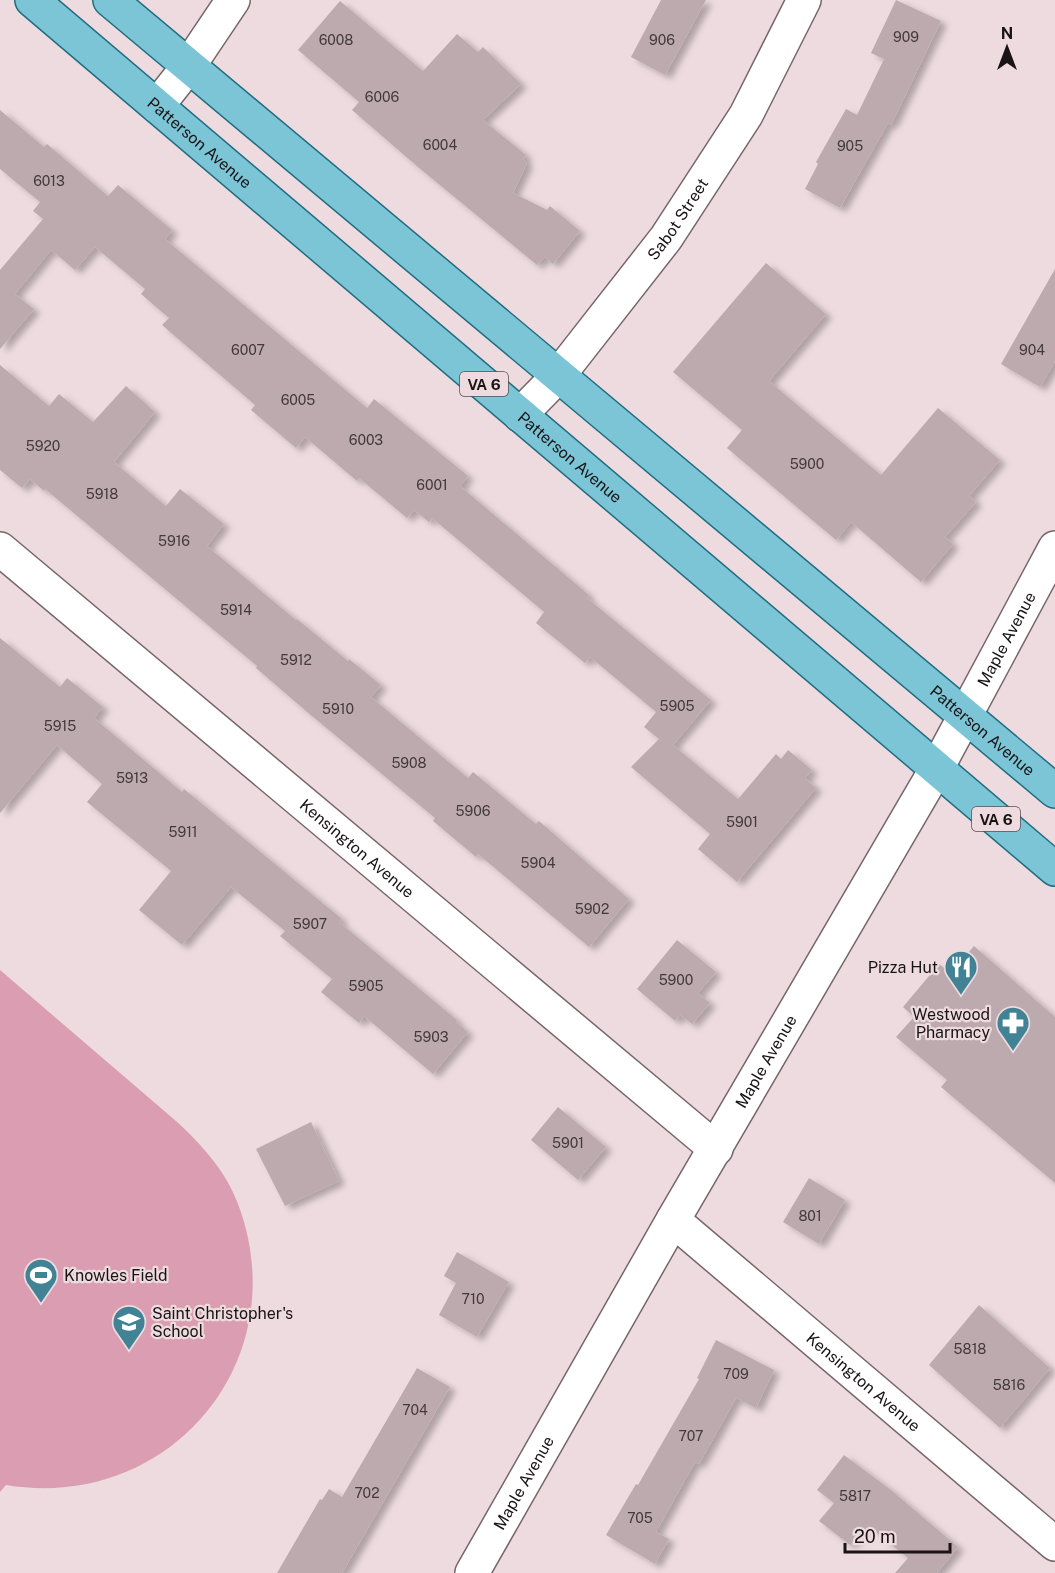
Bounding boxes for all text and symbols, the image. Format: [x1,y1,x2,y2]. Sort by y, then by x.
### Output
north arrow [977,18,1037,78]
text: N [1001,24,1013,43]
house number: 909 [893,29,919,45]
house number: 6008 [319,32,353,48]
house number: 906 [649,32,675,48]
house number: 6006 [365,89,399,105]
street label: Patterson Avenue [144,93,256,192]
house number: 6004 [423,137,457,153]
house number: 905 [837,138,863,154]
house number: 6013 [33,173,65,189]
street label: Sabot Street [643,174,712,264]
house number: 6007 [231,342,265,358]
house number: 904 [1019,342,1045,358]
road number: VA 6 [460,372,508,396]
house number: 6005 [281,392,315,408]
street label: Patterson Avenue [514,408,626,507]
house number: 6003 [349,432,383,448]
house number: 5920 [26,438,60,454]
house number: 5900 [790,456,824,472]
house number: 6001 [416,477,448,493]
house number: 5918 [86,486,118,502]
house number: 5916 [158,533,190,549]
street label: Maple Avenue [973,588,1039,690]
house number: 5914 [220,602,252,618]
house number: 5912 [280,652,312,668]
street label: Patterson Avenue [926,681,1039,780]
house number: 5905 [659,698,695,714]
house number: 5910 [322,701,354,717]
house number: 5915 [44,718,76,734]
house number: 5908 [391,755,427,771]
house number: 5913 [116,770,148,786]
street label: Kensington Avenue [296,795,418,902]
house number: 5906 [456,803,491,819]
road number: VA 6 [972,807,1020,831]
house number: 5901 [726,814,758,830]
house number: 5911 [168,824,198,840]
house number: 5904 [521,855,556,871]
house number: 5902 [575,901,609,917]
house number: 5907 [293,916,327,932]
restaurant icon: Pizza Hut [943,949,979,996]
place label: Pizza Hut [868,958,938,977]
house number: 5900 [659,972,693,988]
house number: 5905 [348,978,384,994]
place label: Westwood Pharmacy [912,1005,990,1042]
pharmacy icon: Westwood Pharmacy [995,1005,1031,1052]
street label: Maple Avenue [731,1011,800,1111]
house number: 5903 [414,1029,449,1045]
house number: 5901 [552,1135,584,1151]
house number: 801 [798,1208,822,1224]
sports icon: Knowles Field [23,1257,59,1304]
place label: Knowles Field [64,1266,167,1285]
house number: 710 [462,1291,484,1307]
school or university icon: Saint Christopher's School [111,1304,147,1351]
place label: Saint Christopher's School [152,1304,293,1341]
street label: Kensington Avenue [803,1328,924,1435]
house number: 5818 [954,1341,986,1357]
house number: 709 [723,1366,749,1382]
house number: 5816 [993,1377,1026,1393]
house number: 704 [402,1402,428,1418]
house number: 707 [679,1428,703,1444]
street label: Maple Avenue [489,1432,558,1533]
house number: 702 [354,1485,380,1501]
house number: 5817 [839,1488,871,1504]
house number: 705 [627,1510,653,1526]
scale bar [845,1516,950,1554]
text: 20 m [854,1526,896,1547]

